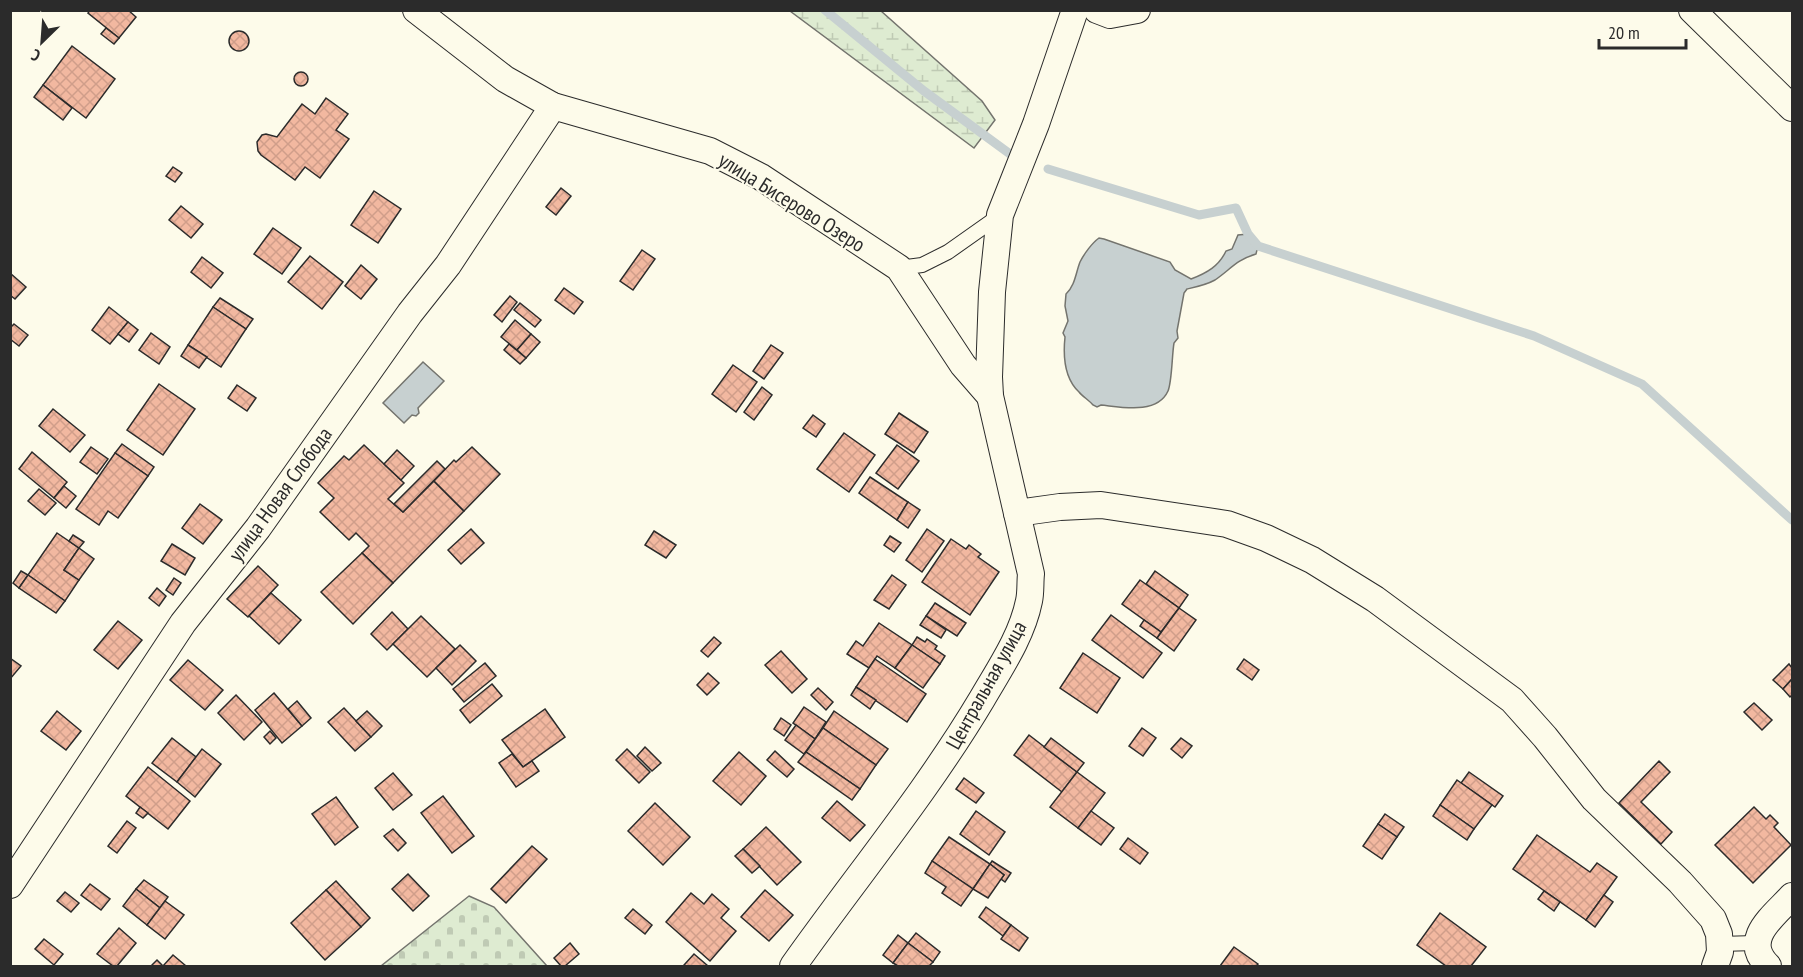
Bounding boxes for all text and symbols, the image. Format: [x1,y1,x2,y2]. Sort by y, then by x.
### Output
north arrow [12,12,72,72]
scale bar [1599,12,1686,50]
text: 20 m [1608,21,1640,44]
text: С [27,45,43,66]
street label: улица Бисерово Озеро [714,146,870,258]
street label: улица Новая Слобода [222,422,338,566]
street label: Центральная улица [940,616,1032,754]

